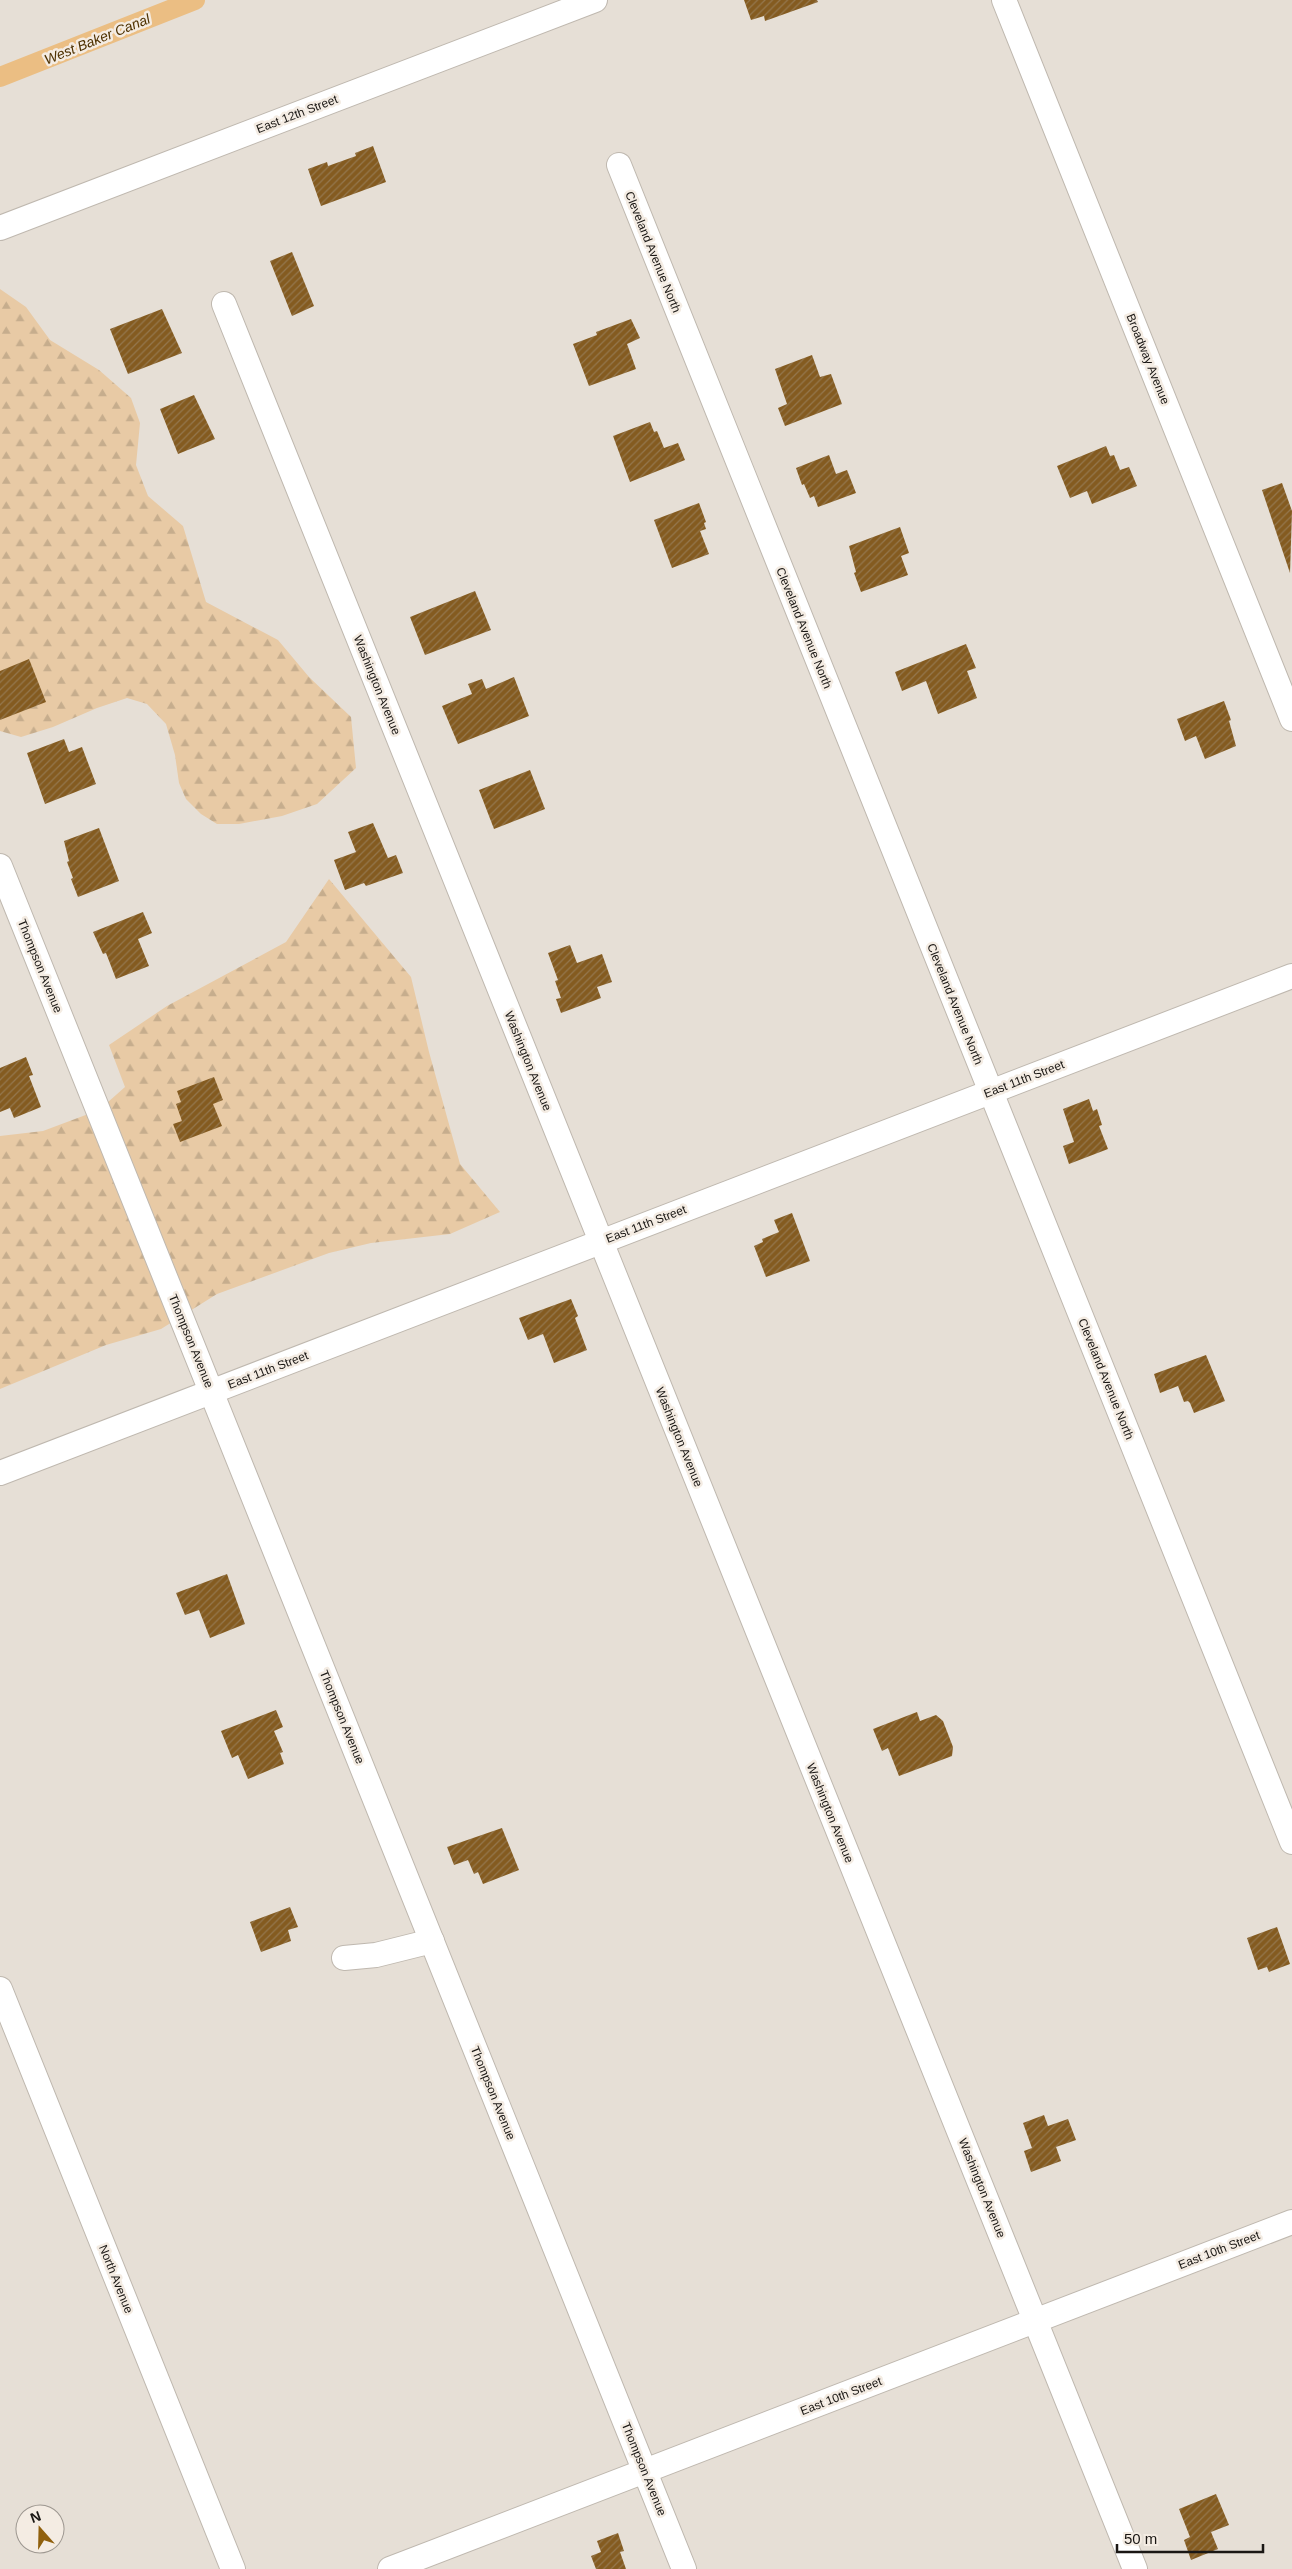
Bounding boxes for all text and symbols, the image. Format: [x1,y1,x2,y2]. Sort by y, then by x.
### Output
water label: West Baker Canal [42,10,153,68]
street label: East 12th Street [254,92,340,136]
street label: Cleveland Avenue North [622,189,684,315]
street label: Broadway Avenue [1123,312,1173,407]
street label: Cleveland Avenue North [773,565,835,691]
street label: Washington Avenue [351,633,403,737]
street label: Thompson Avenue [15,917,65,1015]
street label: Cleveland Avenue North [924,941,986,1067]
street label: Washington Avenue [502,1009,554,1113]
street label: East 11th Street [982,1057,1067,1101]
street label: East 11th Street [604,1202,689,1246]
street label: Thompson Avenue [166,1292,216,1390]
street label: Cleveland Avenue North [1075,1316,1137,1442]
street label: East 11th Street [226,1348,311,1392]
street label: Washington Avenue [653,1385,705,1489]
street label: Thompson Avenue [317,1668,367,1766]
street label: Washington Avenue [804,1761,856,1865]
street label: Thompson Avenue [468,2044,518,2142]
street label: Washington Avenue [956,2136,1008,2240]
street label: East 10th Street [1176,2228,1262,2272]
street label: North Avenue [96,2243,136,2316]
street label: East 10th Street [798,2374,884,2418]
street label: Thompson Avenue [619,2420,669,2518]
north arrow [15,2504,65,2554]
text: N [28,2508,43,2526]
scale bar [1117,2522,1263,2554]
text: 50 m [1124,2530,1157,2547]

